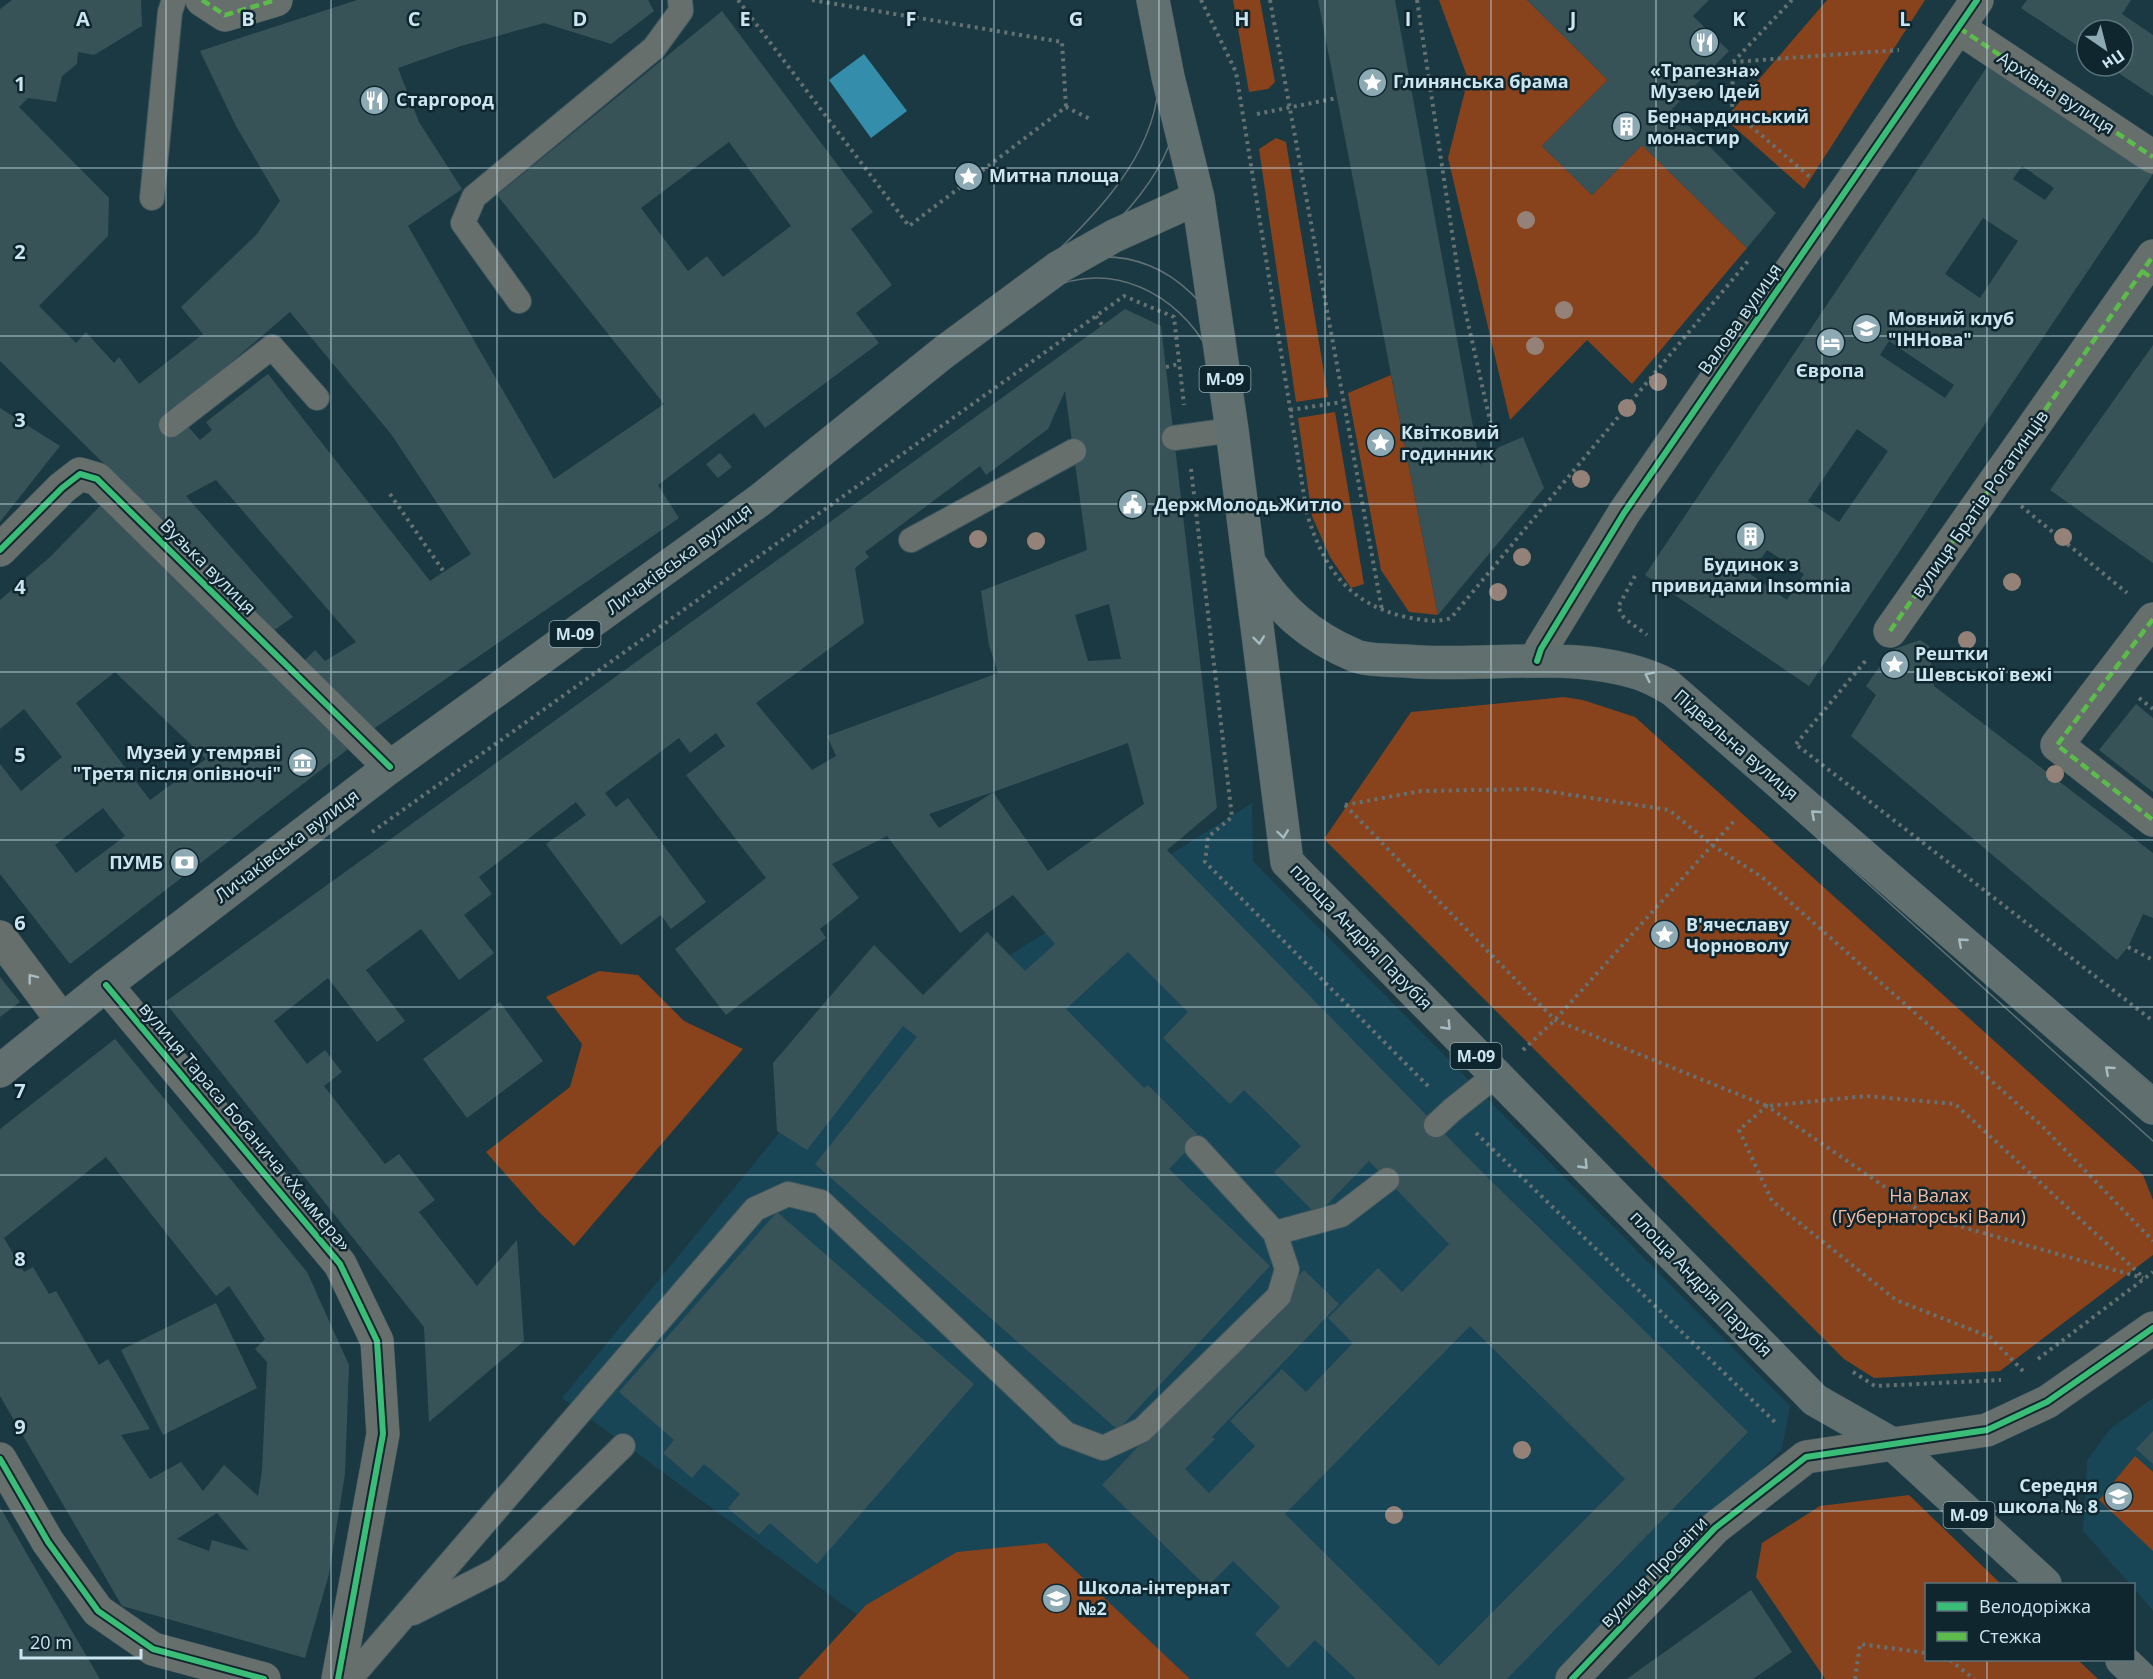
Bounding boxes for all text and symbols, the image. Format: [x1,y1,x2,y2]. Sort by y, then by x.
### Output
text: A [76,5,90,32]
text: B [241,5,255,32]
text: C [408,5,421,32]
text: D [573,5,587,32]
text: E [739,5,751,32]
text: F [906,5,916,32]
text: G [1069,5,1083,32]
text: H [1234,5,1250,32]
text: I [1405,5,1411,32]
text: J [1568,5,1576,32]
text: K [1732,5,1746,32]
text: L [1899,5,1911,32]
north arrow [2075,18,2135,78]
restaurant icon: «Трапезна» Музею Ідей [1689,26,1721,58]
street label: Архівна вулиця [1993,45,2120,139]
text: Пн [2098,45,2129,76]
place label: «Трапезна» Музею Ідей [1650,58,1760,103]
place icon: Глинянська брама [1356,66,1388,98]
place label: Глинянська брама [1393,69,1569,93]
text: 1 [14,70,26,97]
restaurant icon: Старгород [359,84,391,116]
place label: Старгород [396,87,494,111]
place label: Бернардинський монастир [1647,104,1809,149]
building icon: Бернардинський монастир [1610,111,1642,143]
place icon: Митна площа [952,160,984,192]
place label: Митна площа [989,163,1119,187]
text: 2 [14,238,26,265]
street label: Валова вулиця [1692,258,1786,379]
place label: Мовний клуб "ІННова" [1888,306,2014,351]
school or university icon: Мовний клуб "ІННова" [1851,313,1883,345]
hotel icon: Європа [1814,326,1846,358]
place label: Європа [1796,358,1864,382]
road number: М-09 [1200,366,1250,392]
street label: вулиця Братів Рогатинців [1905,405,2053,602]
text: 3 [14,406,26,433]
place label: Квітковий годинник [1401,420,1499,465]
place icon: Квітковий годинник [1364,427,1396,459]
public building icon: ДержМолодьЖитло [1117,489,1149,521]
place label: ДержМолодьЖитло [1154,492,1342,516]
street label: Личаківська вулиця [601,497,756,619]
street label: Вузька вулиця [156,513,262,619]
building icon: Будинок з привидами Insomnia [1735,520,1767,552]
place label: Будинок з привидами Insomnia [1651,552,1851,597]
text: 4 [14,573,26,600]
road number: М-09 [550,621,600,647]
one-way arrow [1252,636,1264,645]
place label: Рештки Шевської вежі [1915,641,2052,686]
place icon: Рештки Шевської вежі [1878,648,1910,680]
one-way arrow [1645,671,1656,683]
street label: Підвальна вулиця [1669,683,1804,805]
place label: Музей у темряві "Третя після опівночі" [73,740,281,785]
text: 5 [14,741,26,768]
museum icon: Музей у темряві "Третя після опівночі" [286,747,318,779]
street label: Личаківська вулиця [209,783,363,907]
one-way arrow [1811,810,1822,821]
one-way arrow [1277,829,1289,838]
bank icon: ПУМБ [168,847,200,879]
place label: ПУМБ [109,850,163,874]
street label: площа Андрія Парубія [1285,858,1438,1015]
text: 6 [14,909,26,936]
place label: В'ячеславу Чорноволу [1686,912,1790,957]
place icon: В'ячеславу Чорноволу [1649,919,1681,951]
one-way arrow [1958,938,1969,949]
one-way arrow [28,973,39,984]
street label: вулиця Тараса Бобанича «Хаммера» [134,997,357,1256]
one-way arrow [1440,1018,1451,1029]
road number: М-09 [1450,1043,1502,1069]
one-way arrow [2105,1066,2116,1077]
text: 7 [14,1077,26,1104]
one-way arrow [1577,1159,1588,1169]
park label: На Валах (Губернаторські Вали) [1832,1183,2026,1228]
street label: площа Андрія Парубія [1625,1205,1778,1362]
text: 8 [14,1245,26,1272]
text: 9 [14,1413,26,1440]
place label: Середня школа № 8 [1998,1473,2098,1518]
school or university icon: Середня школа № 8 [2103,1480,2135,1512]
road number: М-09 [1944,1502,1994,1528]
street label: вулиця Просвіти [1594,1511,1712,1632]
place label: Школа-інтернат №2 [1078,1575,1230,1620]
school or university icon: Школа-інтернат №2 [1041,1582,1073,1614]
legend [1925,1583,2135,1661]
text: Велодоріжка [1979,1594,2091,1618]
scale bar [21,1622,141,1660]
text: Стежка [1979,1624,2041,1648]
text: 20 m [30,1630,72,1654]

